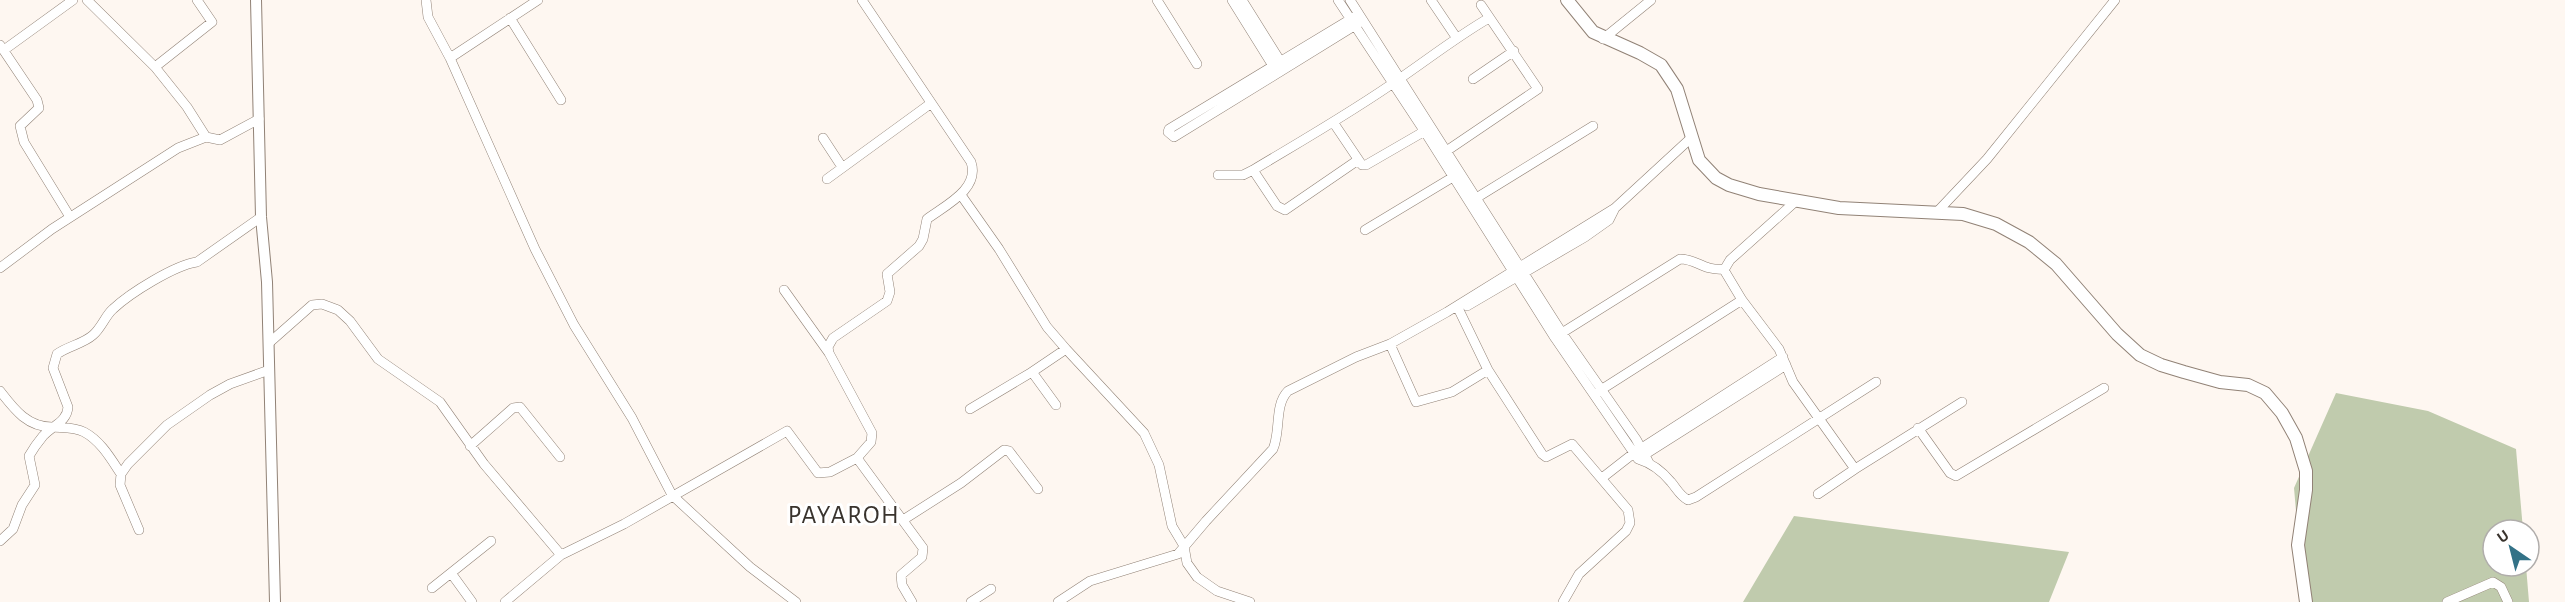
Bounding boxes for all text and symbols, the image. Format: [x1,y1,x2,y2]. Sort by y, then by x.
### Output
district label: PAYAROH [788,502,900,528]
north arrow [2481,518,2541,578]
text: U [2494,527,2512,546]

